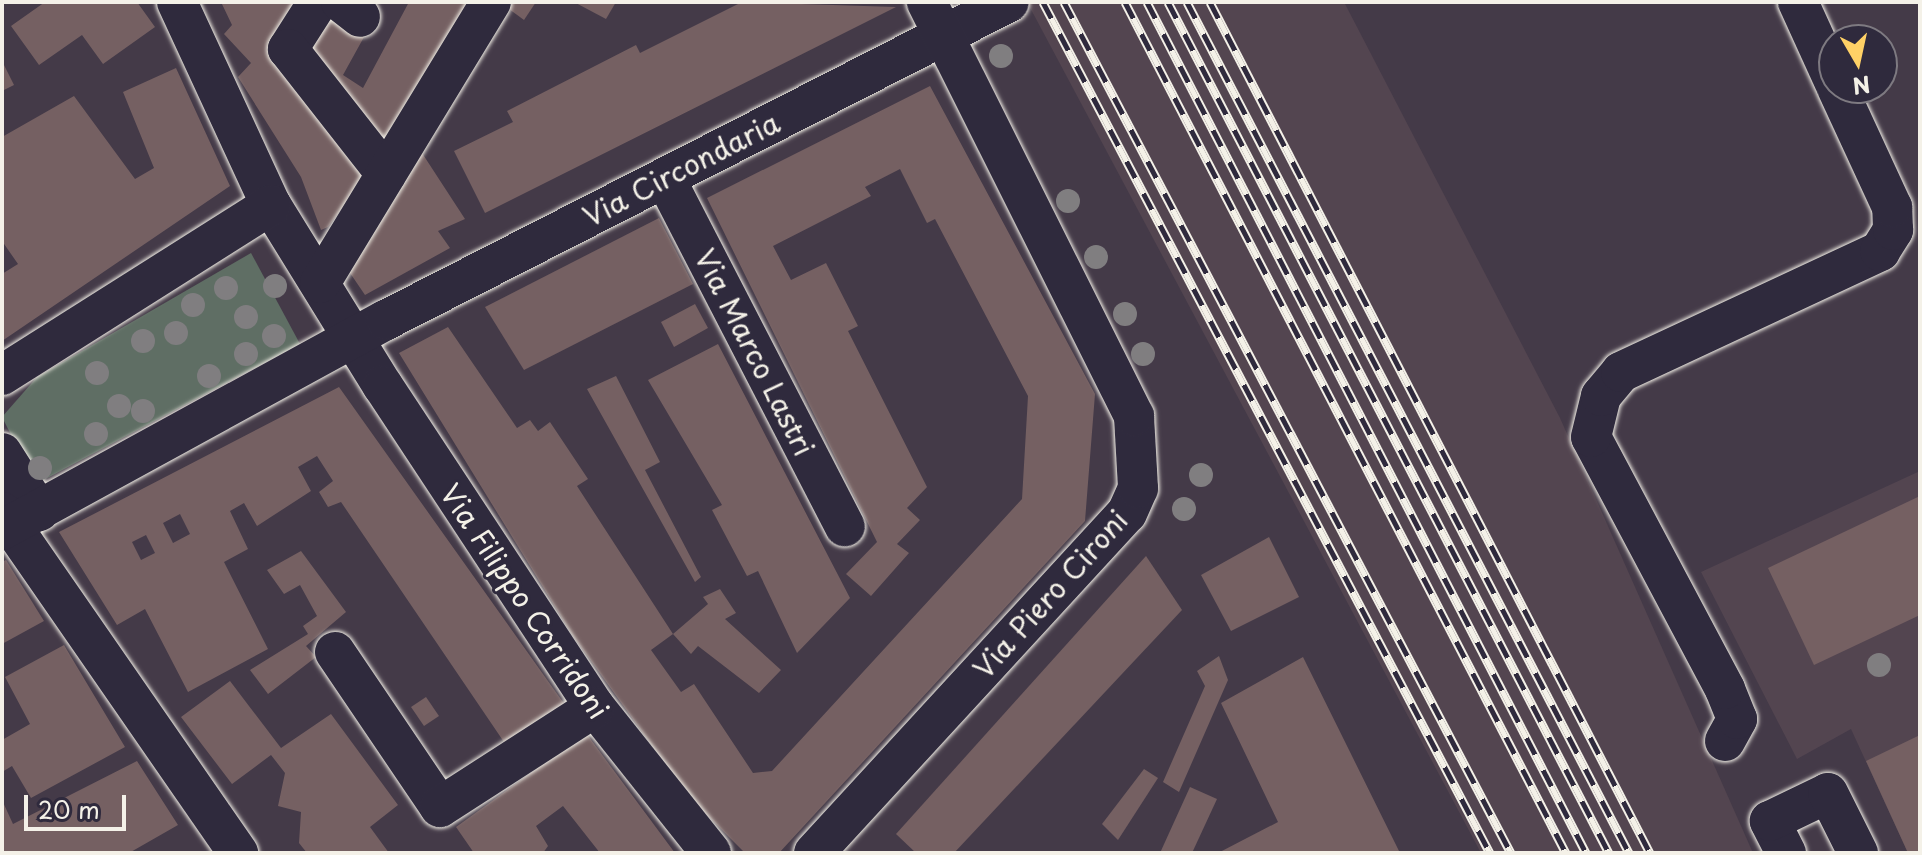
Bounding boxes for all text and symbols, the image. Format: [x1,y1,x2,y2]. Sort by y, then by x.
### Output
north arrow [1818,24,1898,104]
text: N [1850,69,1873,104]
street label: Via Circondaria [577,105,785,233]
street label: Via Marco Lastri [688,243,822,461]
street label: Via Filippo Corridoni [434,478,616,724]
street label: Via Piero Cironi [966,504,1134,684]
scale bar [28,779,130,829]
text: 20 m [38,791,100,827]

